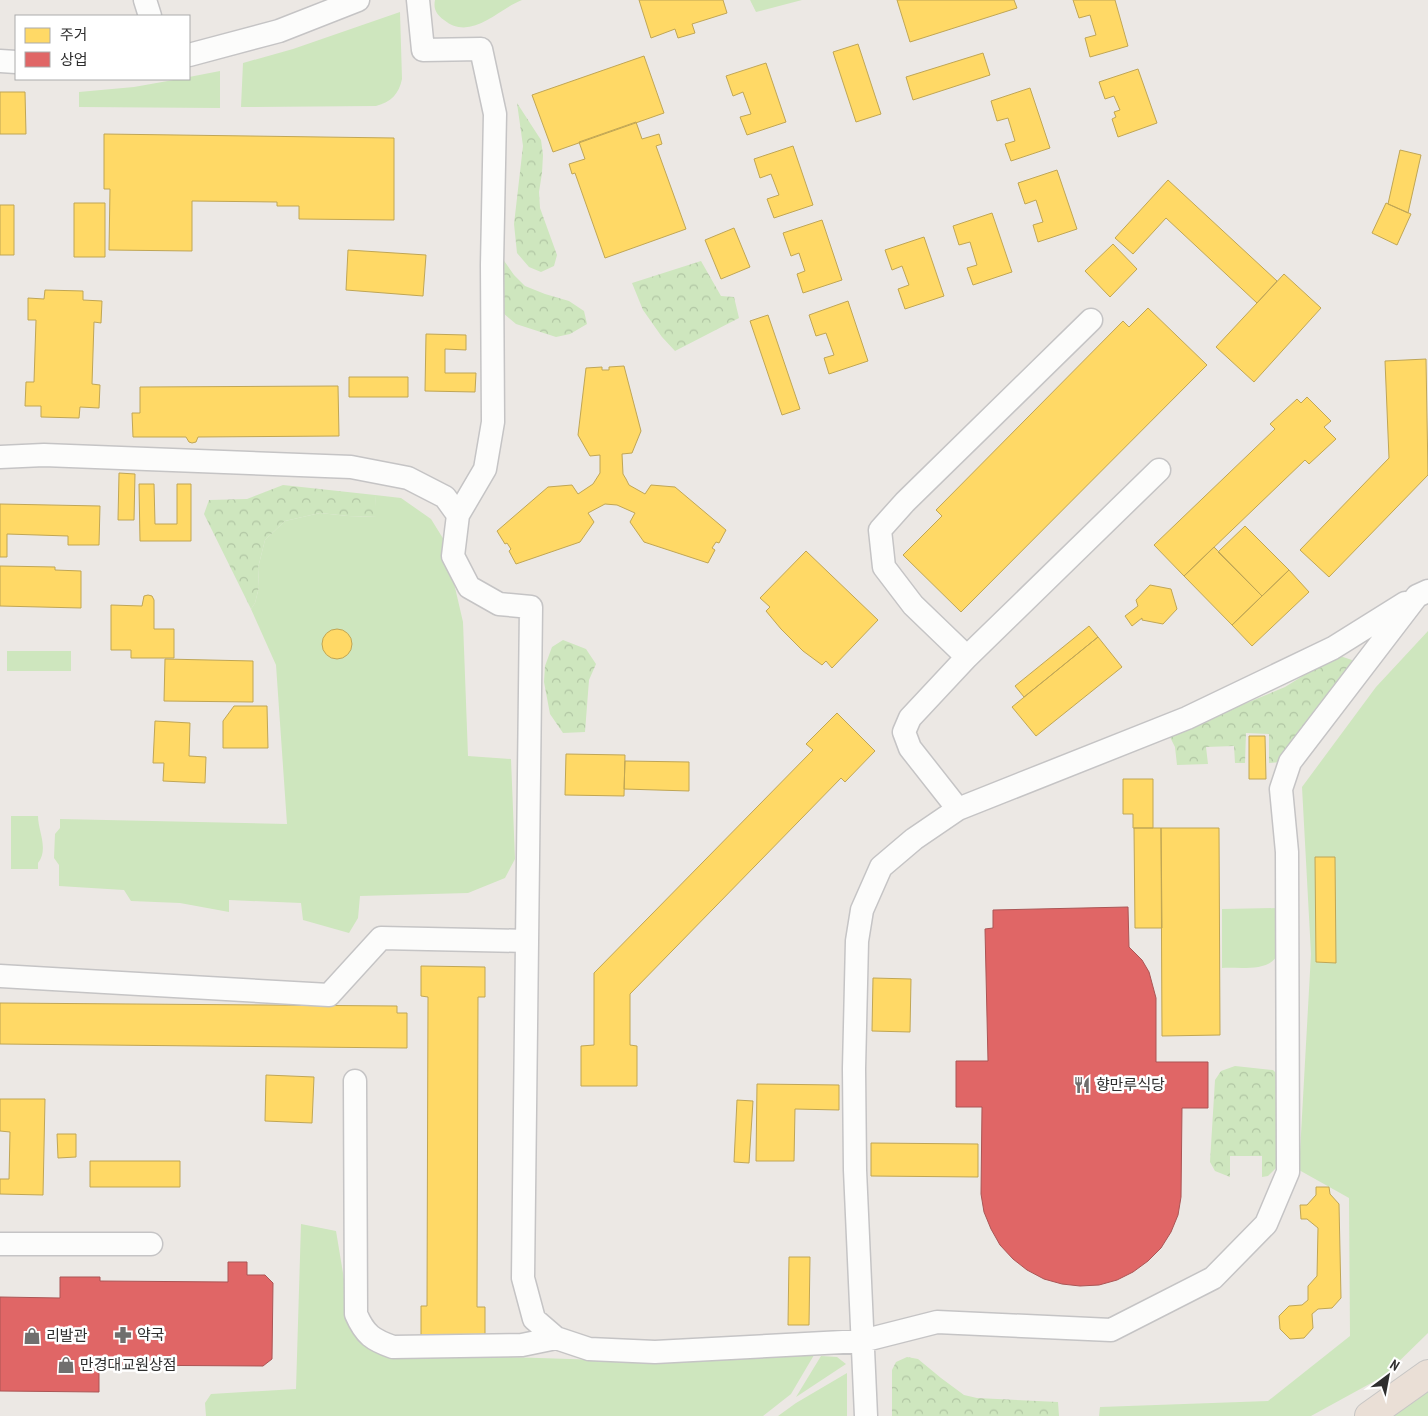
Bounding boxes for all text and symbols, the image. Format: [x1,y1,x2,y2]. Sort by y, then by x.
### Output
legend [15,15,190,80]
text: 주거 [60,25,88,44]
text: 상업 [60,50,88,69]
restaurant icon: 향만루식당 [1072,1075,1092,1095]
place label: 향만루식당 [1096,1075,1165,1094]
pharmacy icon: 약국 [113,1325,133,1345]
place label: 약국 [137,1325,165,1344]
shop icon: 리발관 [22,1326,42,1346]
place label: 리발관 [46,1326,88,1345]
north arrow [1363,1351,1413,1401]
shop icon: 만경대교원상점 [56,1355,76,1375]
place label: 만경대교원상점 [80,1355,177,1374]
text: N [1387,1355,1403,1375]

